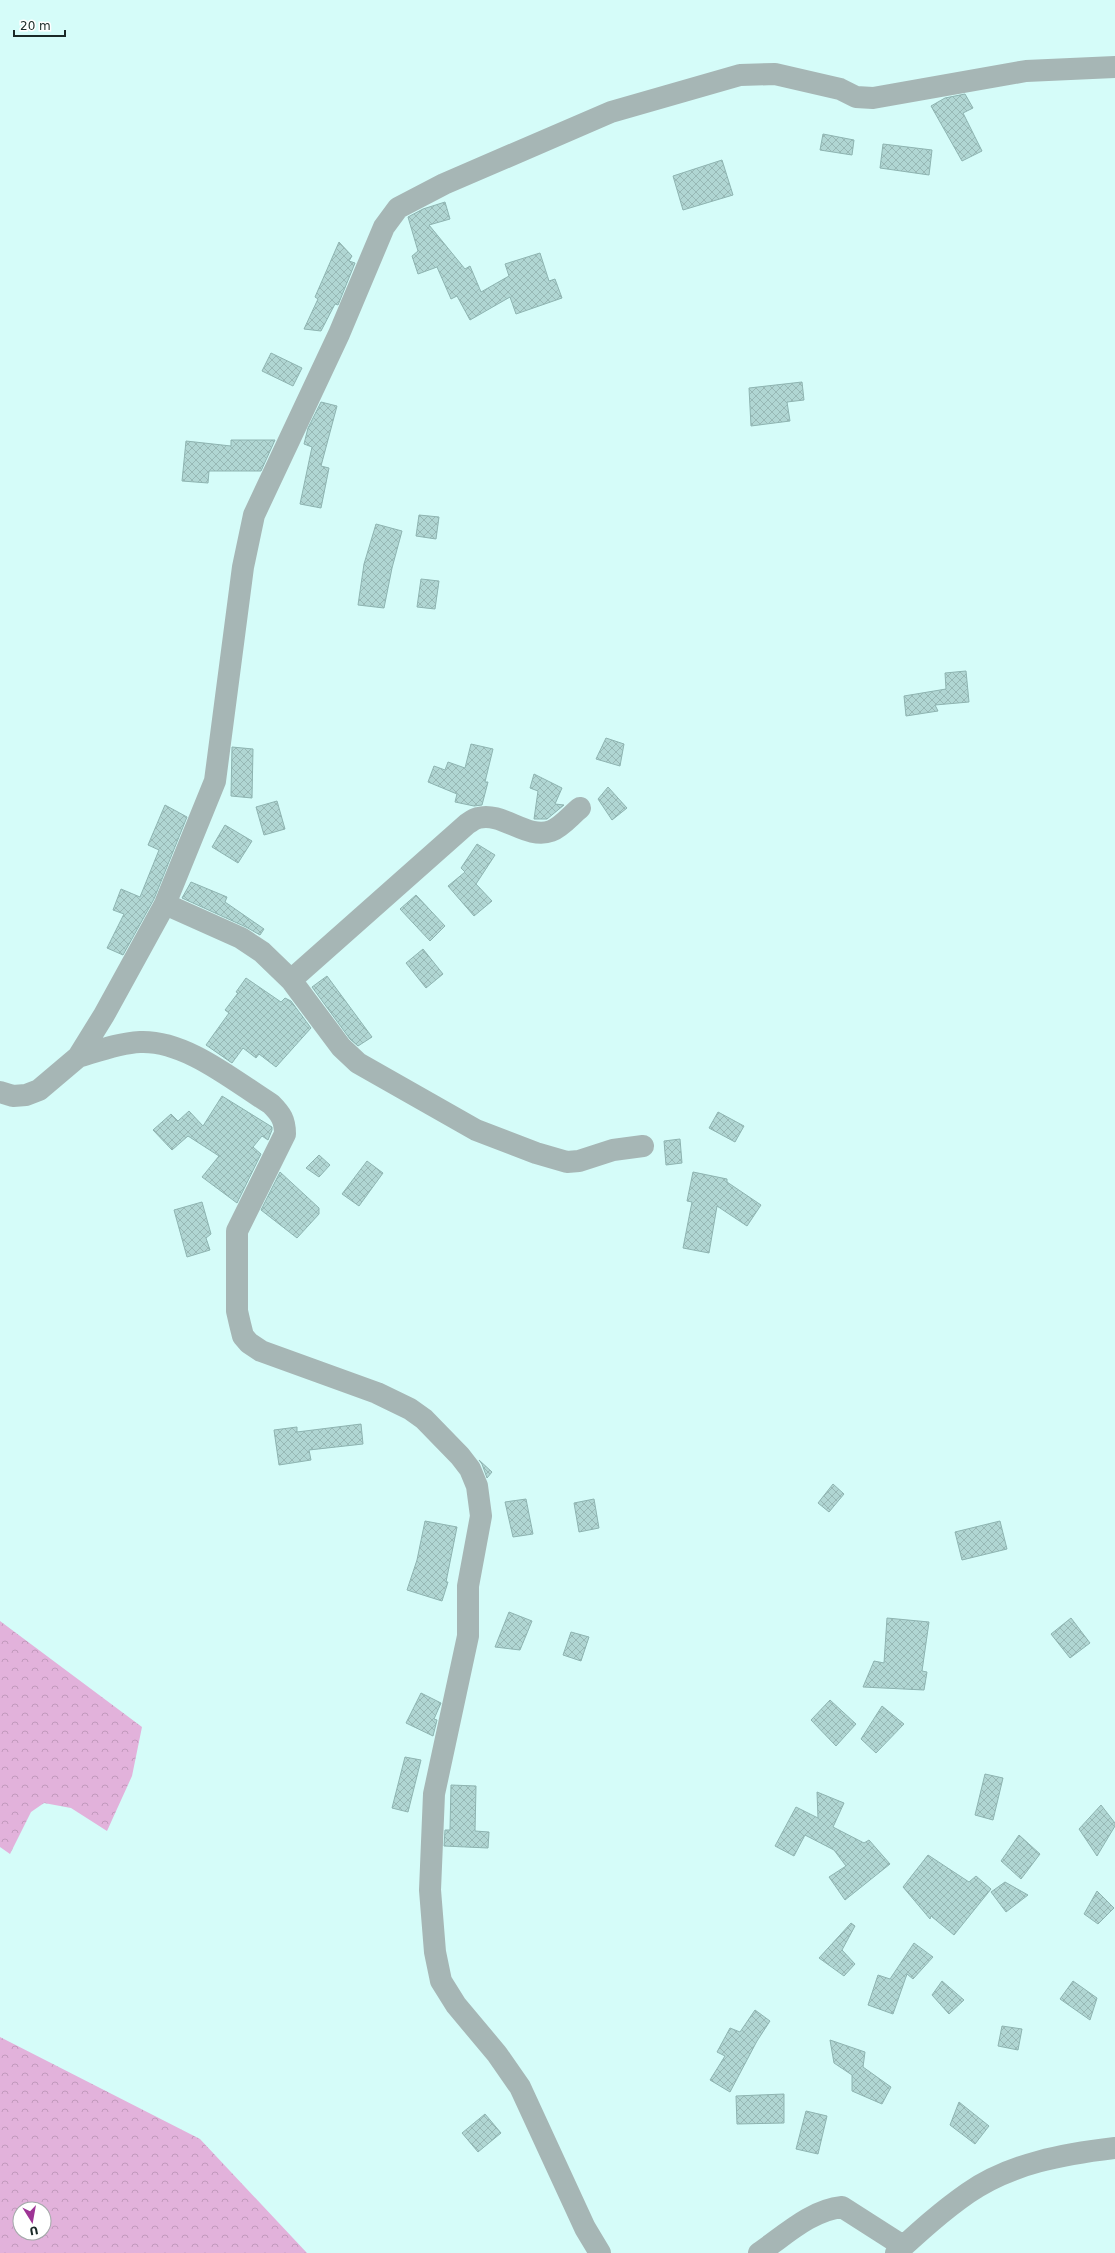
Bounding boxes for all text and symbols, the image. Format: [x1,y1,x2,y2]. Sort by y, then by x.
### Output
scale bar [14,12,65,38]
text: 20 m [20,19,51,33]
north arrow [12,2201,52,2241]
text: U [28,2223,39,2238]

